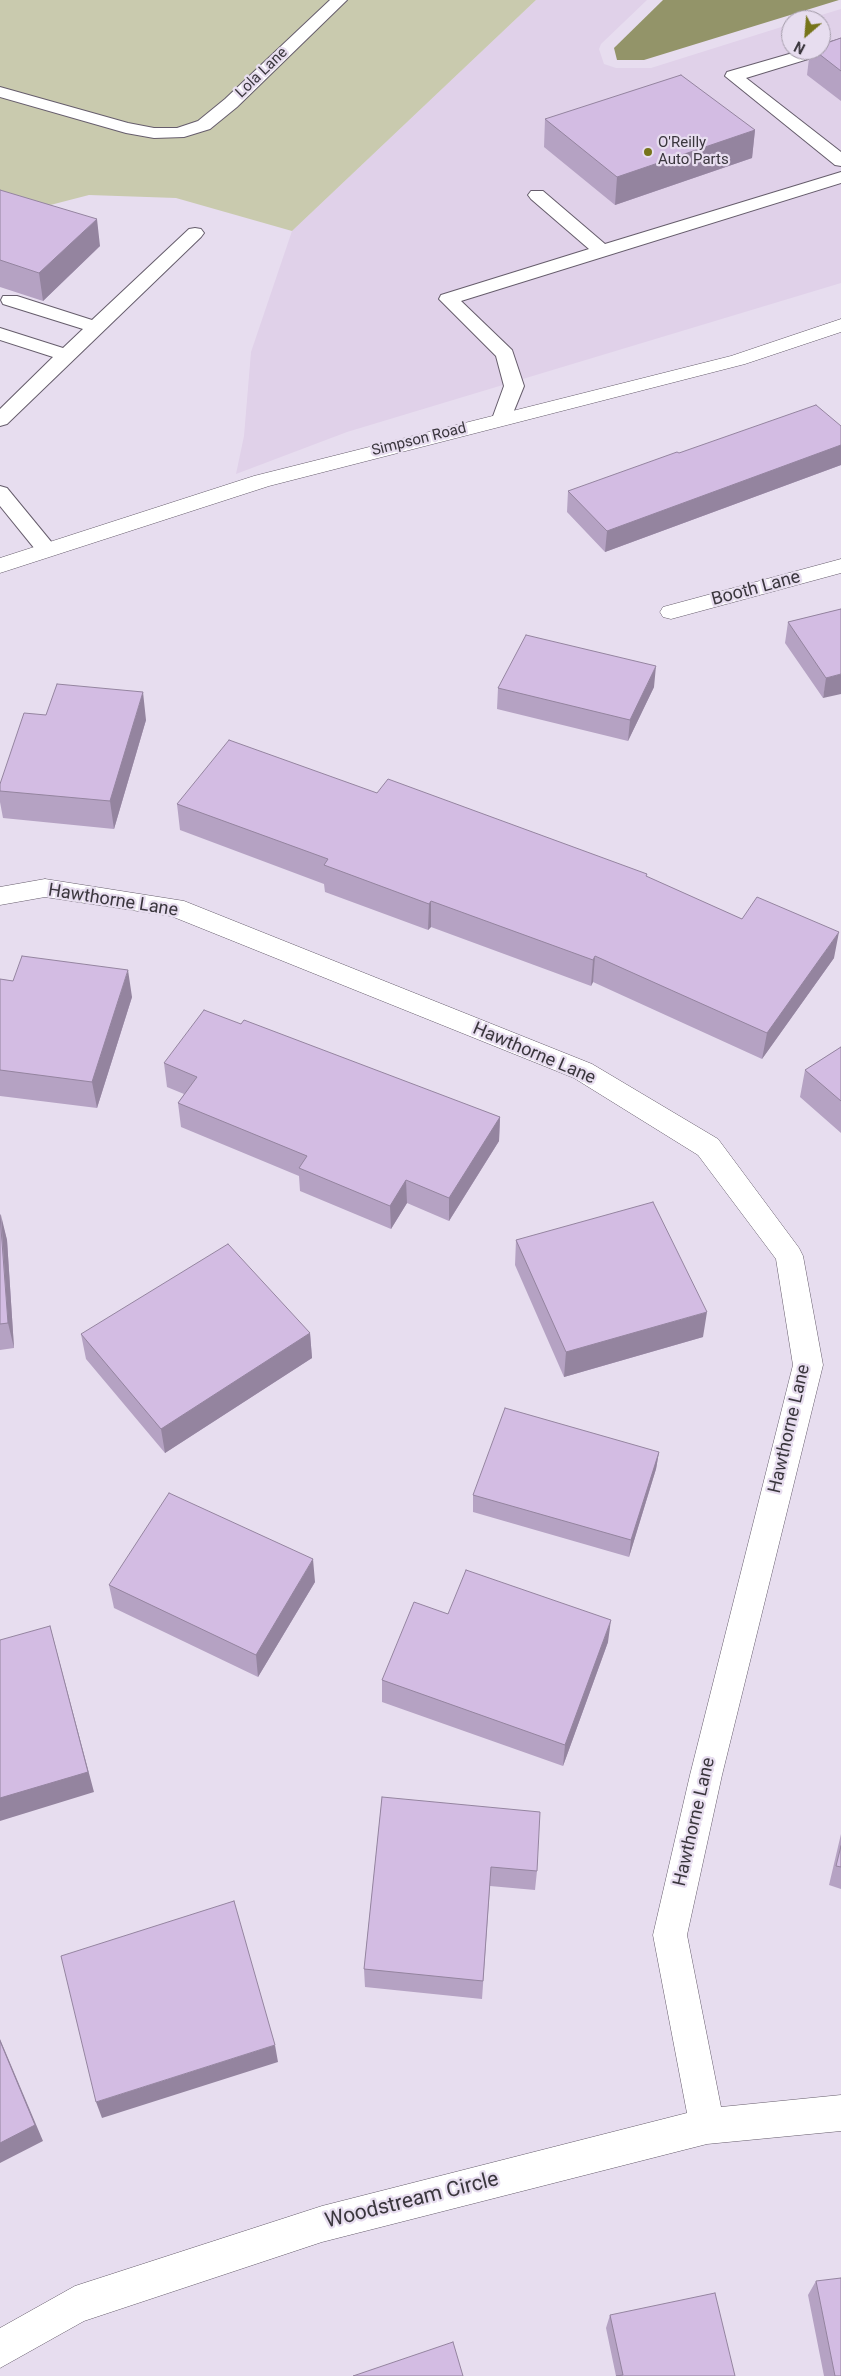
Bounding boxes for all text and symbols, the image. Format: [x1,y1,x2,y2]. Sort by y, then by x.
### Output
north arrow [781,10,831,60]
text: N [792,38,808,57]
street label: Lola Lane [233,44,291,102]
place label: O'Reilly Auto Parts [658,134,729,169]
marker: O'Reilly Auto Parts [642,146,654,158]
street label: Simpson Road [370,420,468,460]
street label: Booth Lane [709,567,803,611]
street label: Hawthorne Lane [46,880,180,922]
street label: Hawthorne Lane [469,1018,599,1090]
street label: Hawthorne Lane [765,1363,815,1495]
street label: Hawthorne Lane [670,1756,720,1888]
street label: Woodstream Circle [323,2167,501,2235]

